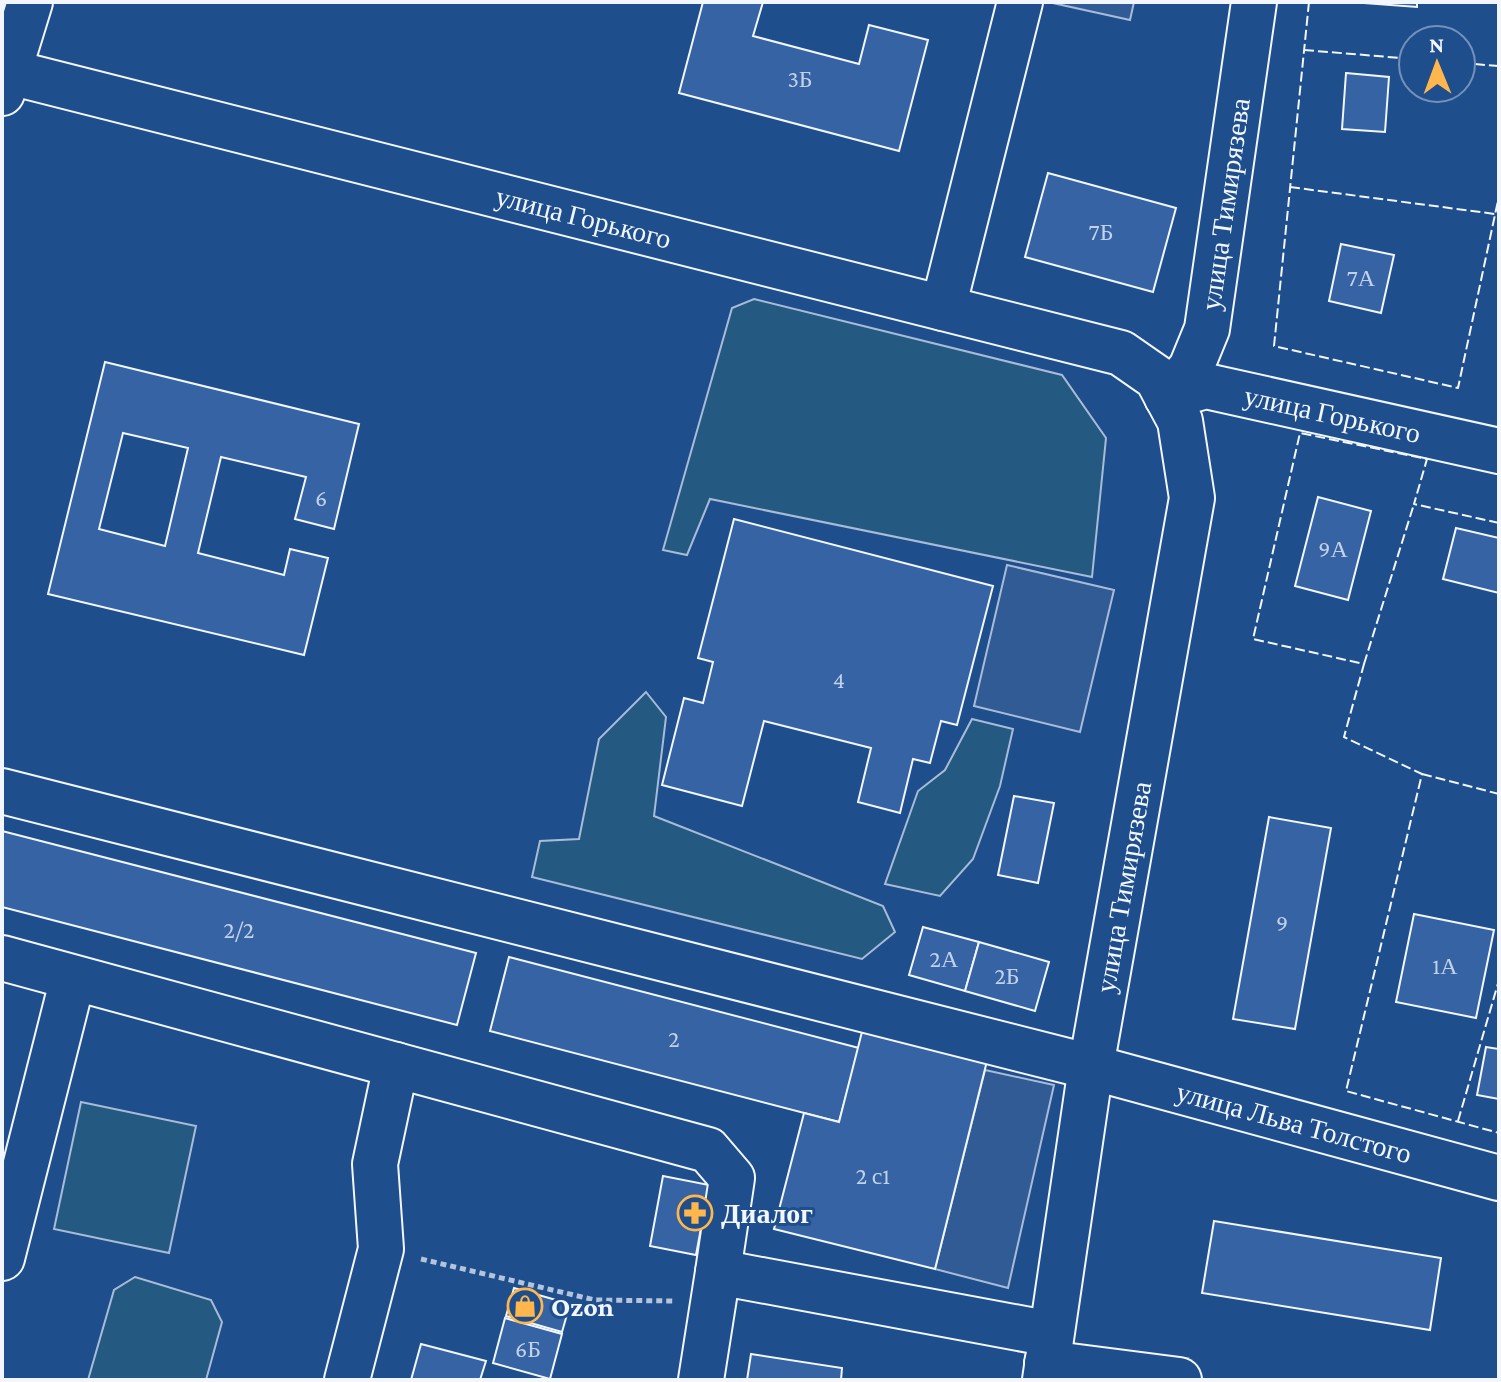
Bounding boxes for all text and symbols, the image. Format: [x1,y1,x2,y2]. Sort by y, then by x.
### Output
north arrow [1397,24,1477,104]
text: N [1429,32,1444,57]
house number: 3Б [787,65,813,92]
street label: улица Тимирязева [1195,95,1256,312]
street label: улица Горького [493,181,675,255]
house number: 7Б [1089,218,1113,245]
house number: 7А [1347,264,1376,291]
street label: улица Горького [1241,380,1423,449]
house number: 6 [315,484,327,511]
house number: 9А [1318,535,1348,562]
house number: 4 [833,666,845,693]
street label: улица Тимирязева [1090,778,1157,995]
house number: 9 [1276,909,1288,936]
house number: 2/2 [224,916,254,943]
house number: 2А [930,945,959,972]
house number: 1А [1432,952,1458,979]
house number: 2Б [994,962,1020,989]
house number: 2 [668,1025,680,1052]
street label: улица Льва Толстого [1173,1076,1415,1170]
house number: 2 с1 [856,1162,890,1189]
pharmacy icon: Диалог [676,1194,714,1232]
place label: Диалог [721,1198,813,1229]
shop icon: Ozon [506,1287,544,1325]
place label: Ozon [551,1291,614,1322]
house number: 6Б [515,1335,541,1362]

